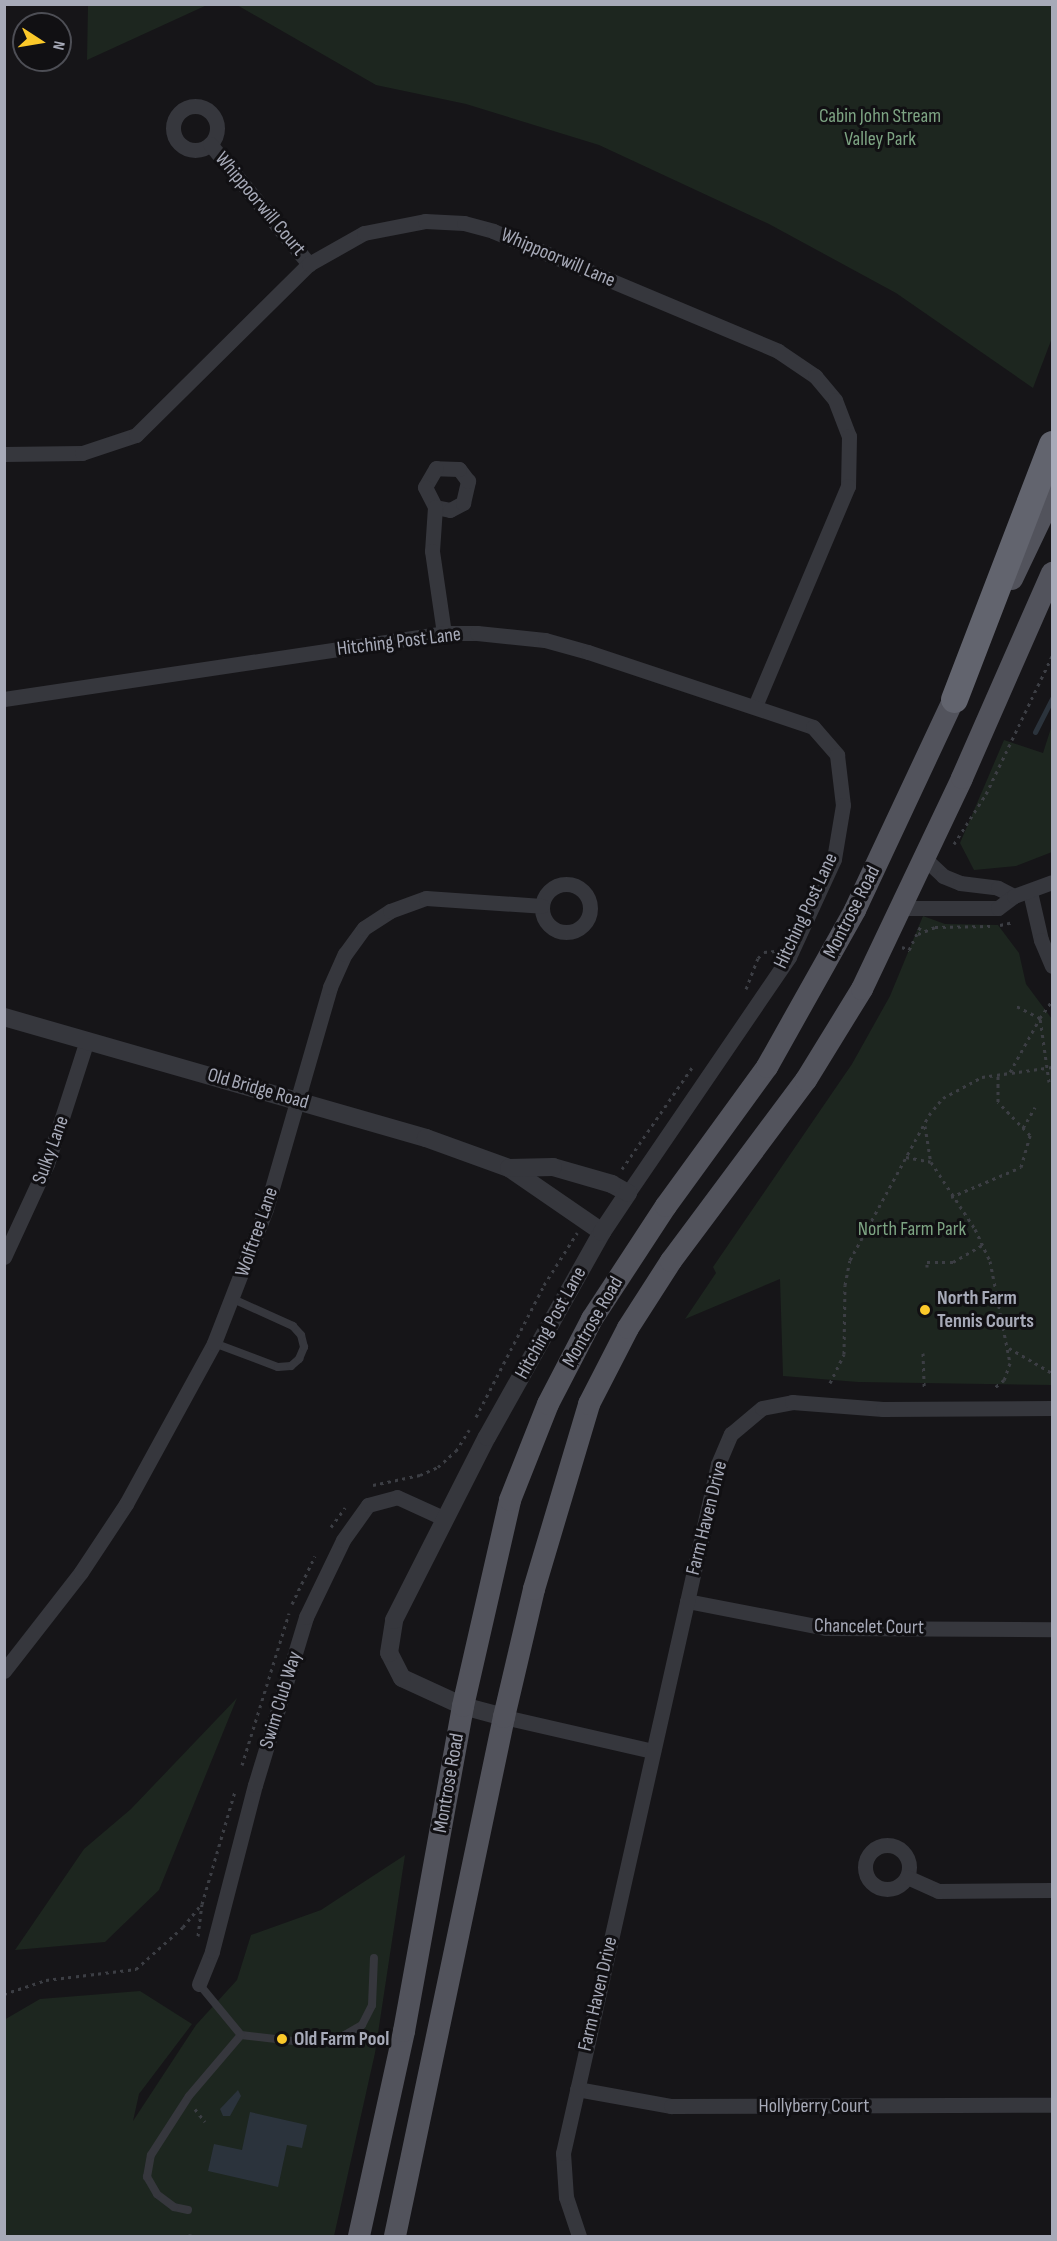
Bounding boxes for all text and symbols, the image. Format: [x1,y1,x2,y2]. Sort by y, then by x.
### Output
north arrow [12,12,72,72]
text: N [48,39,68,52]
park label: Cabin John Stream Valley Park [819,104,941,151]
street label: Whippoorwill Court [210,147,310,261]
street label: Whippoorwill Lane [497,223,619,293]
street label: Hitching Post Lane [336,622,462,662]
street label: Hitching Post Lane [769,849,843,973]
street label: Montrose Road [819,862,885,962]
street label: Old Bridge Road [205,1063,311,1115]
street label: Sulky Lane [28,1113,74,1187]
street label: Wolftree Lane [231,1184,283,1280]
park label: North Farm Park [858,1217,966,1241]
street label: Hitching Post Lane [510,1263,592,1383]
street label: Montrose Road [558,1273,628,1371]
place label: North Farm Tennis Courts [937,1286,1034,1333]
marker: North Farm Tennis Courts [918,1303,932,1317]
street label: Farm Haven Drive [681,1458,733,1578]
street label: Chancelet Court [814,1614,924,1640]
street label: Swim Club Way [255,1648,307,1752]
street label: Montrose Road [428,1731,470,1835]
street label: Farm Haven Drive [573,1934,623,2054]
place label: Old Farm Pool [294,2027,389,2051]
marker: Old Farm Pool [275,2032,289,2046]
street label: Hollyberry Court [759,2094,869,2118]

